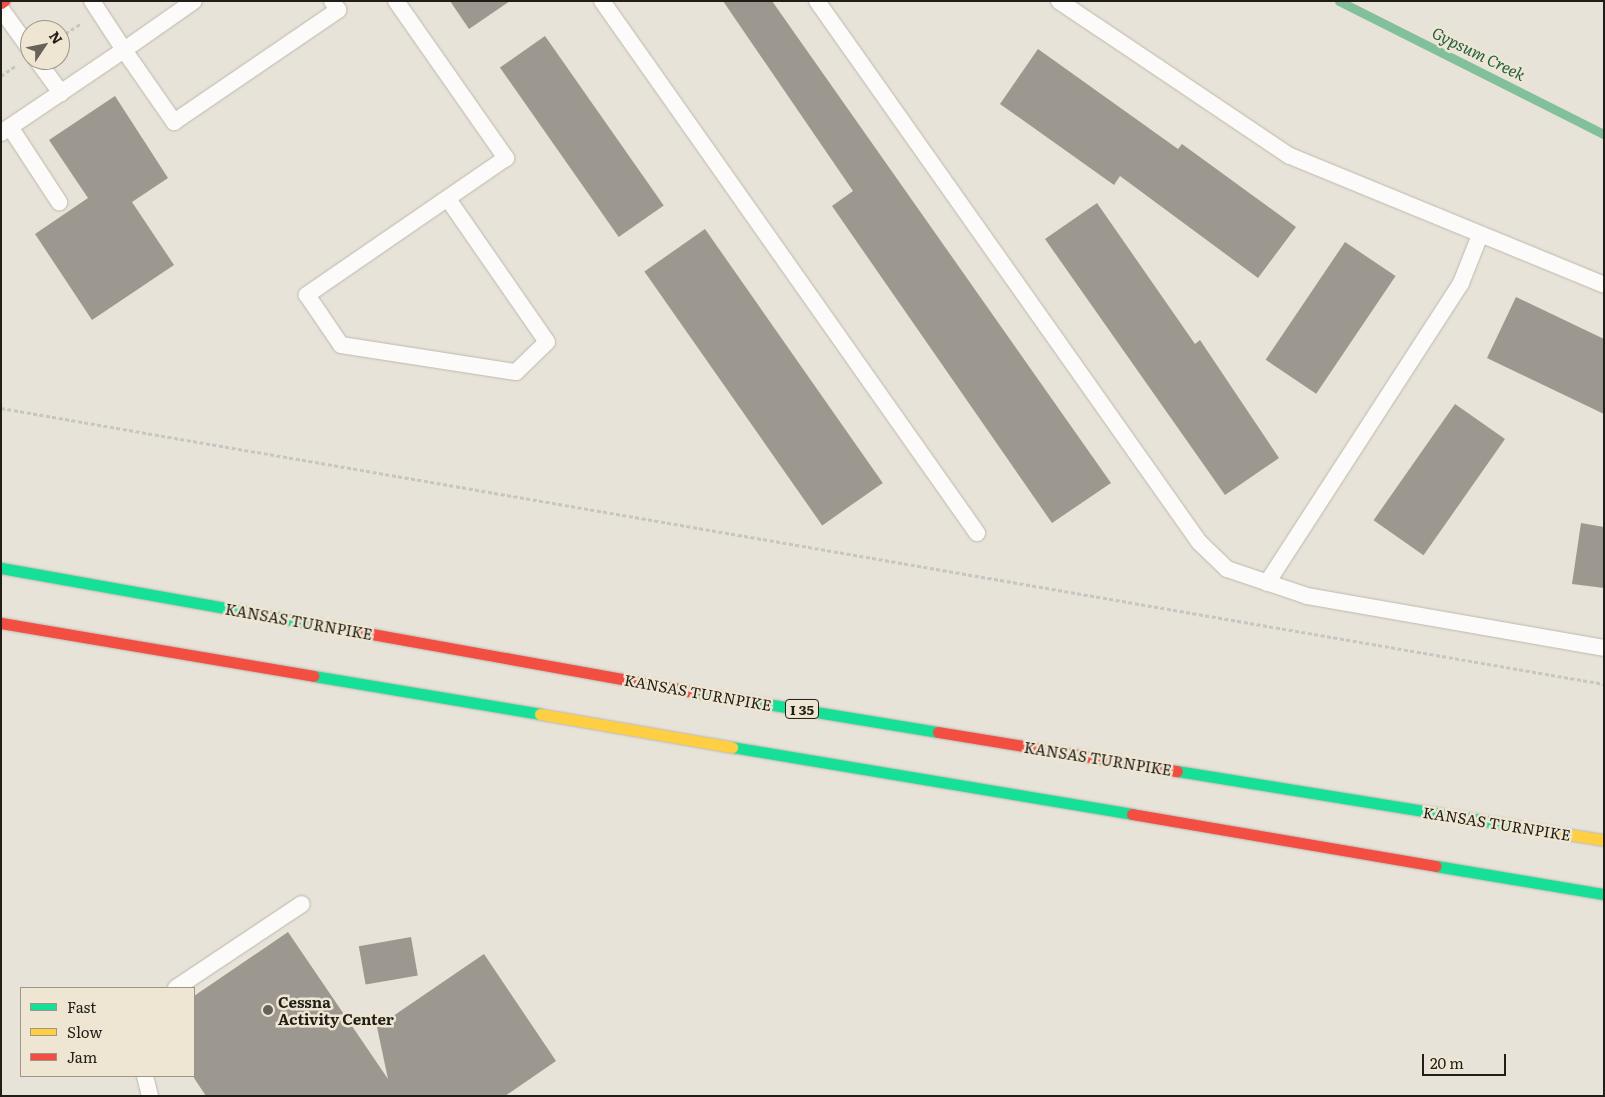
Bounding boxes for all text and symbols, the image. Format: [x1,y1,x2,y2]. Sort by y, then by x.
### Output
north arrow [20,20,70,70]
water label: Gypsum Creek [1429,22,1529,84]
text: N [45,27,68,48]
street label: KANSAS TURNPIKE [224,599,374,643]
street label: KANSAS TURNPIKE [623,670,773,714]
road number: I 35 [784,698,820,721]
street label: KANSAS TURNPIKE [1023,737,1173,779]
street label: KANSAS TURNPIKE [1422,802,1572,844]
legend [20,987,195,1077]
place label: Cessna Activity Center [278,992,394,1027]
text: Fast [67,995,96,1018]
marker: Cessna Activity Center [262,1004,274,1016]
text: Slow [67,1020,102,1043]
scale bar [1425,1044,1509,1076]
text: Jam [67,1045,97,1068]
text: 20 m [1430,1051,1464,1074]

